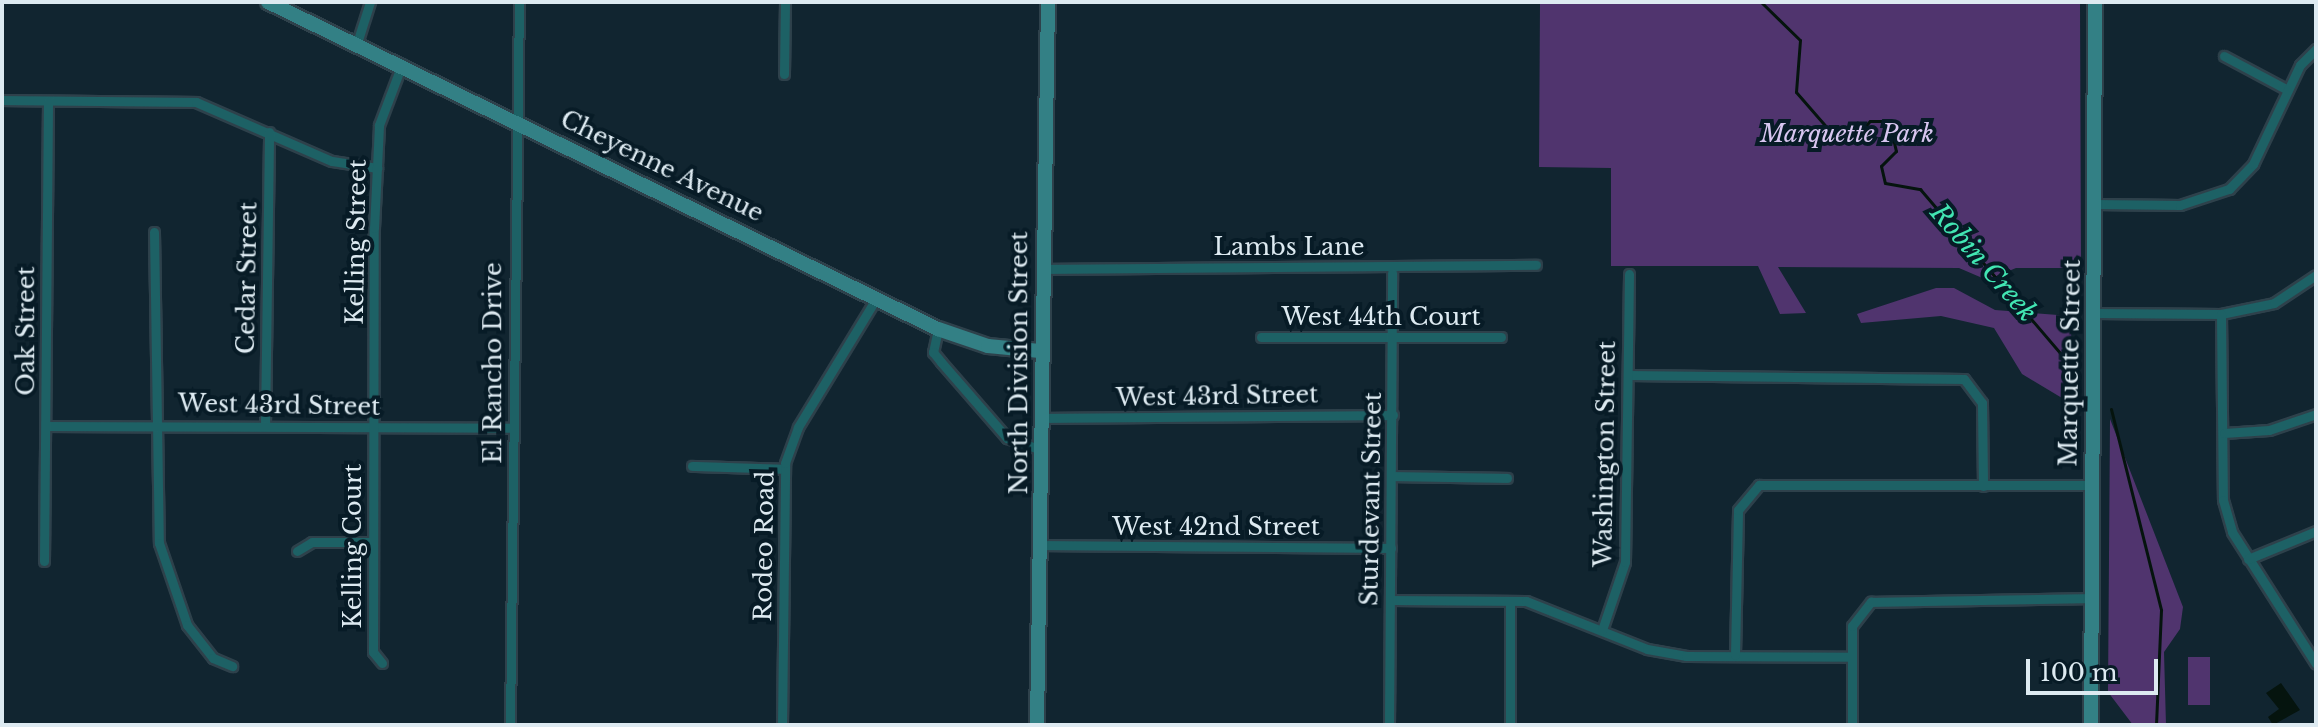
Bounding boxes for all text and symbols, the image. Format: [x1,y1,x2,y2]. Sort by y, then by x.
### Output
street label: Cheyenne Avenue [556,104,768,228]
park label: Marquette Park [1760,120,1934,148]
street label: Kelling Street [340,159,372,325]
water label: Robin Creek [1923,197,2043,329]
street label: Cedar Street [231,201,263,355]
street label: North Division Street [1005,231,1033,495]
street label: Lambs Lane [1213,233,1365,261]
street label: Marquette Street [2054,259,2086,467]
street label: El Rancho Drive [479,262,507,464]
street label: Oak Street [12,266,40,396]
street label: West 44th Court [1281,303,1481,331]
street label: Washington Street [1589,341,1621,567]
street label: West 43rd Street [1116,380,1318,412]
street label: West 43rd Street [178,389,380,421]
street label: Sturdevant Street [1355,392,1387,606]
street label: Kelling Court [339,463,367,629]
street label: Rodeo Road [748,470,780,622]
street label: West 42nd Street [1112,513,1320,541]
scale bar [2030,643,2162,693]
text: 100 m [2040,658,2118,687]

